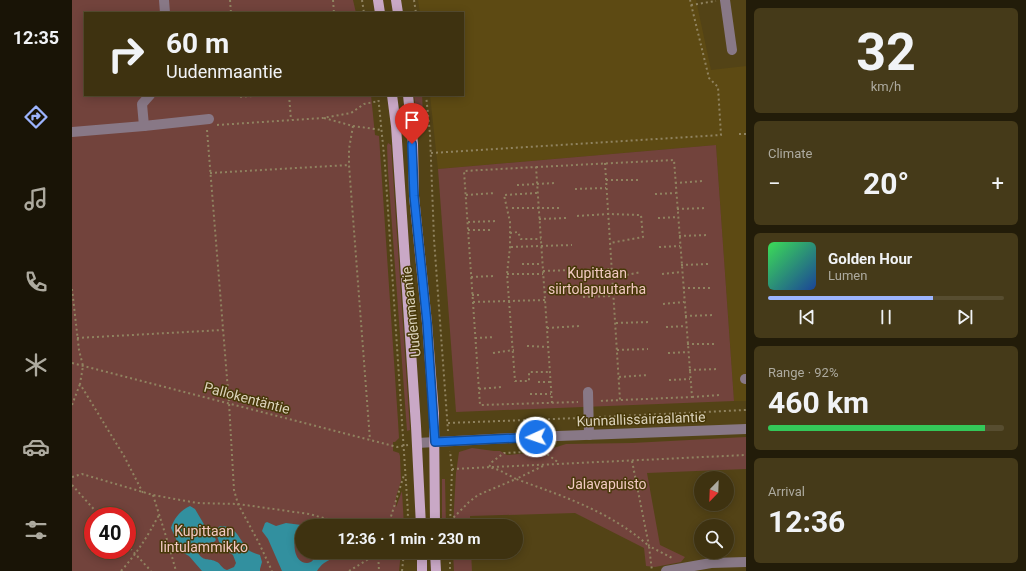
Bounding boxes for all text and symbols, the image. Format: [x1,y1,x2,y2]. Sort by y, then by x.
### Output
text: 32 [856,22,916,83]
text: 12:35 [13,27,59,48]
text: 60 m [166,27,229,60]
icon: right [100,28,152,80]
text: Uudenmaantie [166,61,282,82]
text: km/h [871,79,901,94]
icon: directions [22,103,50,131]
pin [395,103,429,144]
icon: arrive [401,109,423,131]
text: Climate [768,146,812,161]
text: 20° [863,166,909,201]
text: − [768,171,781,196]
text: + [992,171,1004,196]
icon: music [22,185,50,213]
text: Golden Hour [828,250,912,268]
park label: Kupittaan siirtolapuutarha [548,265,646,297]
street label: Uudenmaantie [398,266,424,358]
icon: phone [22,268,50,296]
text: Lumen [828,268,867,283]
icon: previous [796,306,818,328]
icon: pause [875,306,897,328]
icon: next [954,306,976,328]
icon: climate [22,351,50,379]
text: Range · 92% [768,365,838,380]
street label: Pallokentäntie [202,379,292,417]
text: 460 km [768,385,869,420]
street label: Kunnallissairaalantie [576,409,706,429]
position arrow [515,416,557,458]
icon: car [22,433,50,461]
north arrow [694,471,734,511]
map controls [694,471,734,559]
park label: Jalavapuisto [567,476,647,492]
text: Arrival [768,484,805,499]
text: 12:36 [768,504,845,539]
speed limit sign: 40 [84,507,136,559]
icon: filters [22,516,50,544]
button: search [694,519,734,559]
park label: Kupittaan lintulammikko [160,523,248,555]
text: 12:36 · 1 min · 230 m [338,530,480,548]

